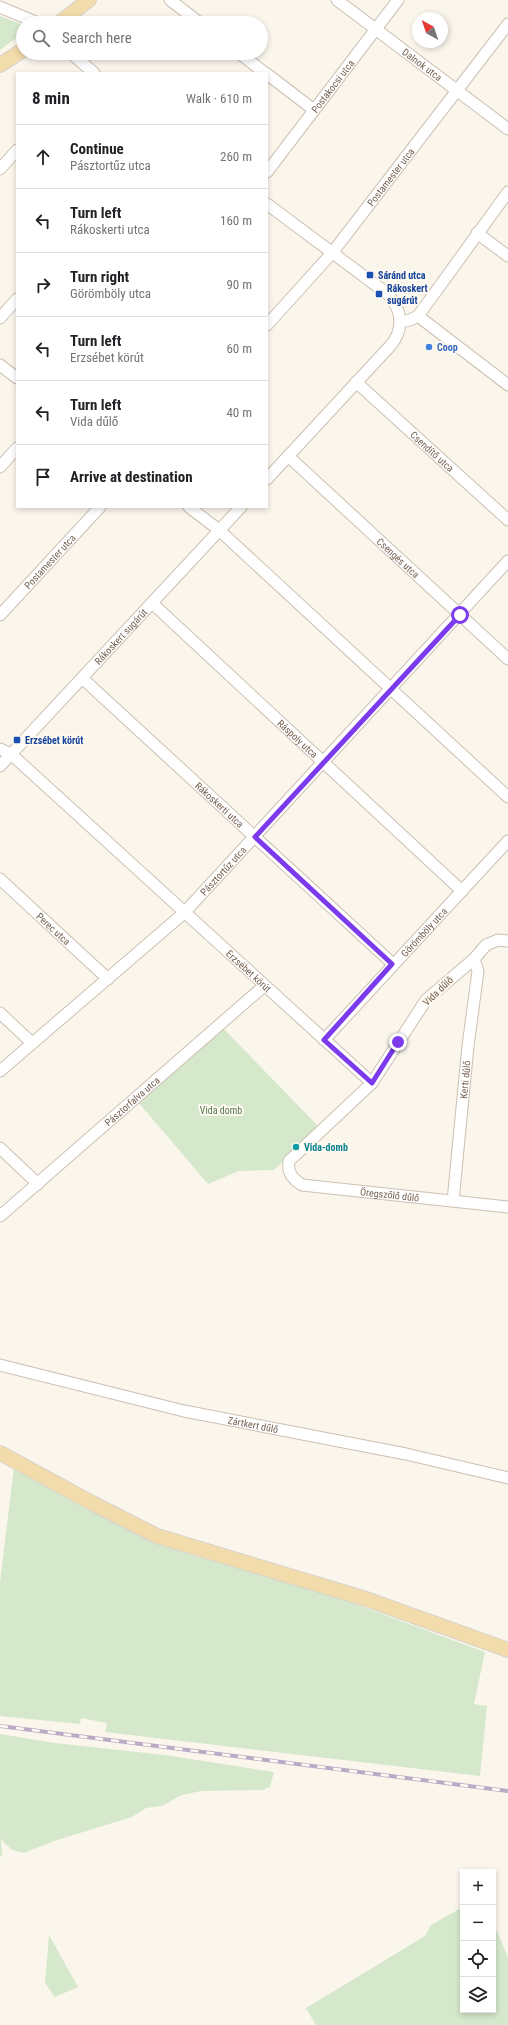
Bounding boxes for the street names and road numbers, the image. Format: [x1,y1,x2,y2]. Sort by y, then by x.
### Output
street label: Dalnok utca [400,46,445,83]
street label: Postakocsi utca [309,57,356,115]
street label: Postamester utca [365,146,416,208]
street label: Csendítő utca [408,429,456,474]
street label: Postamester utca [22,532,78,591]
street label: Csengés utca [375,536,422,580]
street label: Rákoskert sugárút [92,606,149,666]
street label: Ráspoly utca [275,717,320,760]
street label: Rákoskerti utca [193,780,246,830]
street label: Pásztortűz utca [198,844,248,897]
street label: Görömböly utca [399,905,449,959]
street label: Perec utca [34,910,73,947]
street label: Erzsébet körút [224,948,274,994]
street label: Vida dűlő [421,974,455,1008]
street label: Kerti dűlő [457,1060,472,1099]
street label: Pásztorfalva utca [102,1074,162,1128]
street label: Öregszőlő dűlő [360,1185,420,1203]
street label: Zártkert dűlő [227,1414,279,1435]

